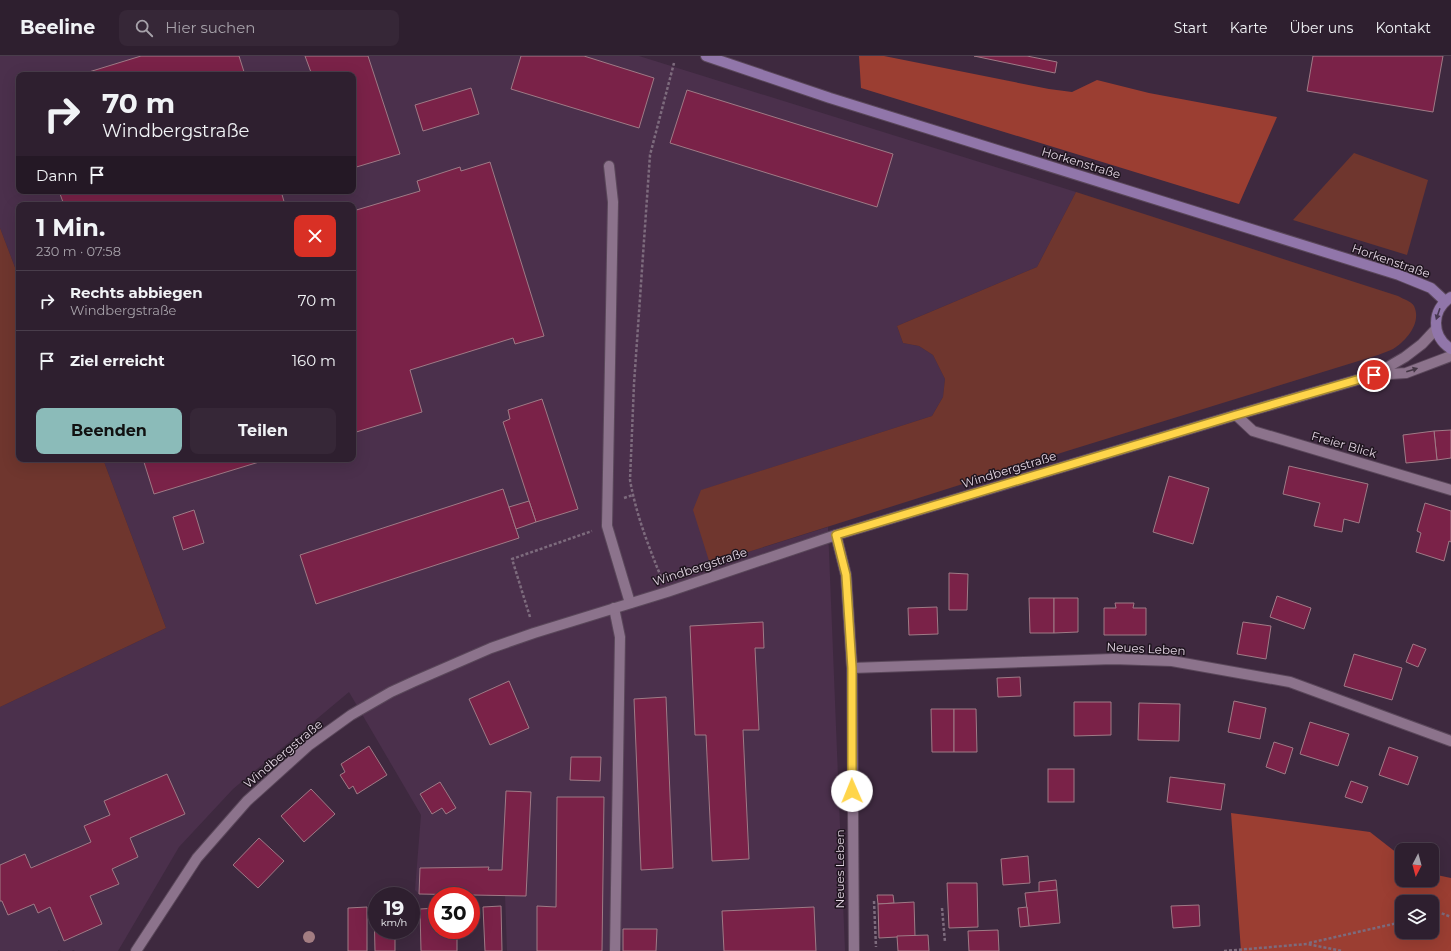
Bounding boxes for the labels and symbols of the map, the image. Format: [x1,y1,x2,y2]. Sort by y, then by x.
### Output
street label: Horkenstraße [1040,143,1122,182]
street label: Horkenstraße [1350,240,1432,281]
one-way arrow [1434,309,1440,321]
pin [1357,358,1391,392]
one-way arrow [1407,367,1419,373]
street label: Freier Blick [1310,428,1379,461]
street label: Windbergstraße [960,448,1058,491]
street label: Windbergstraße [651,544,749,589]
street label: Neues Leben [1106,639,1186,658]
street label: Windbergstraße [240,716,325,791]
position arrow [831,770,873,812]
street label: Neues Leben [832,829,847,909]
north arrow [1395,843,1439,887]
speed limit sign: 30 [428,887,480,939]

